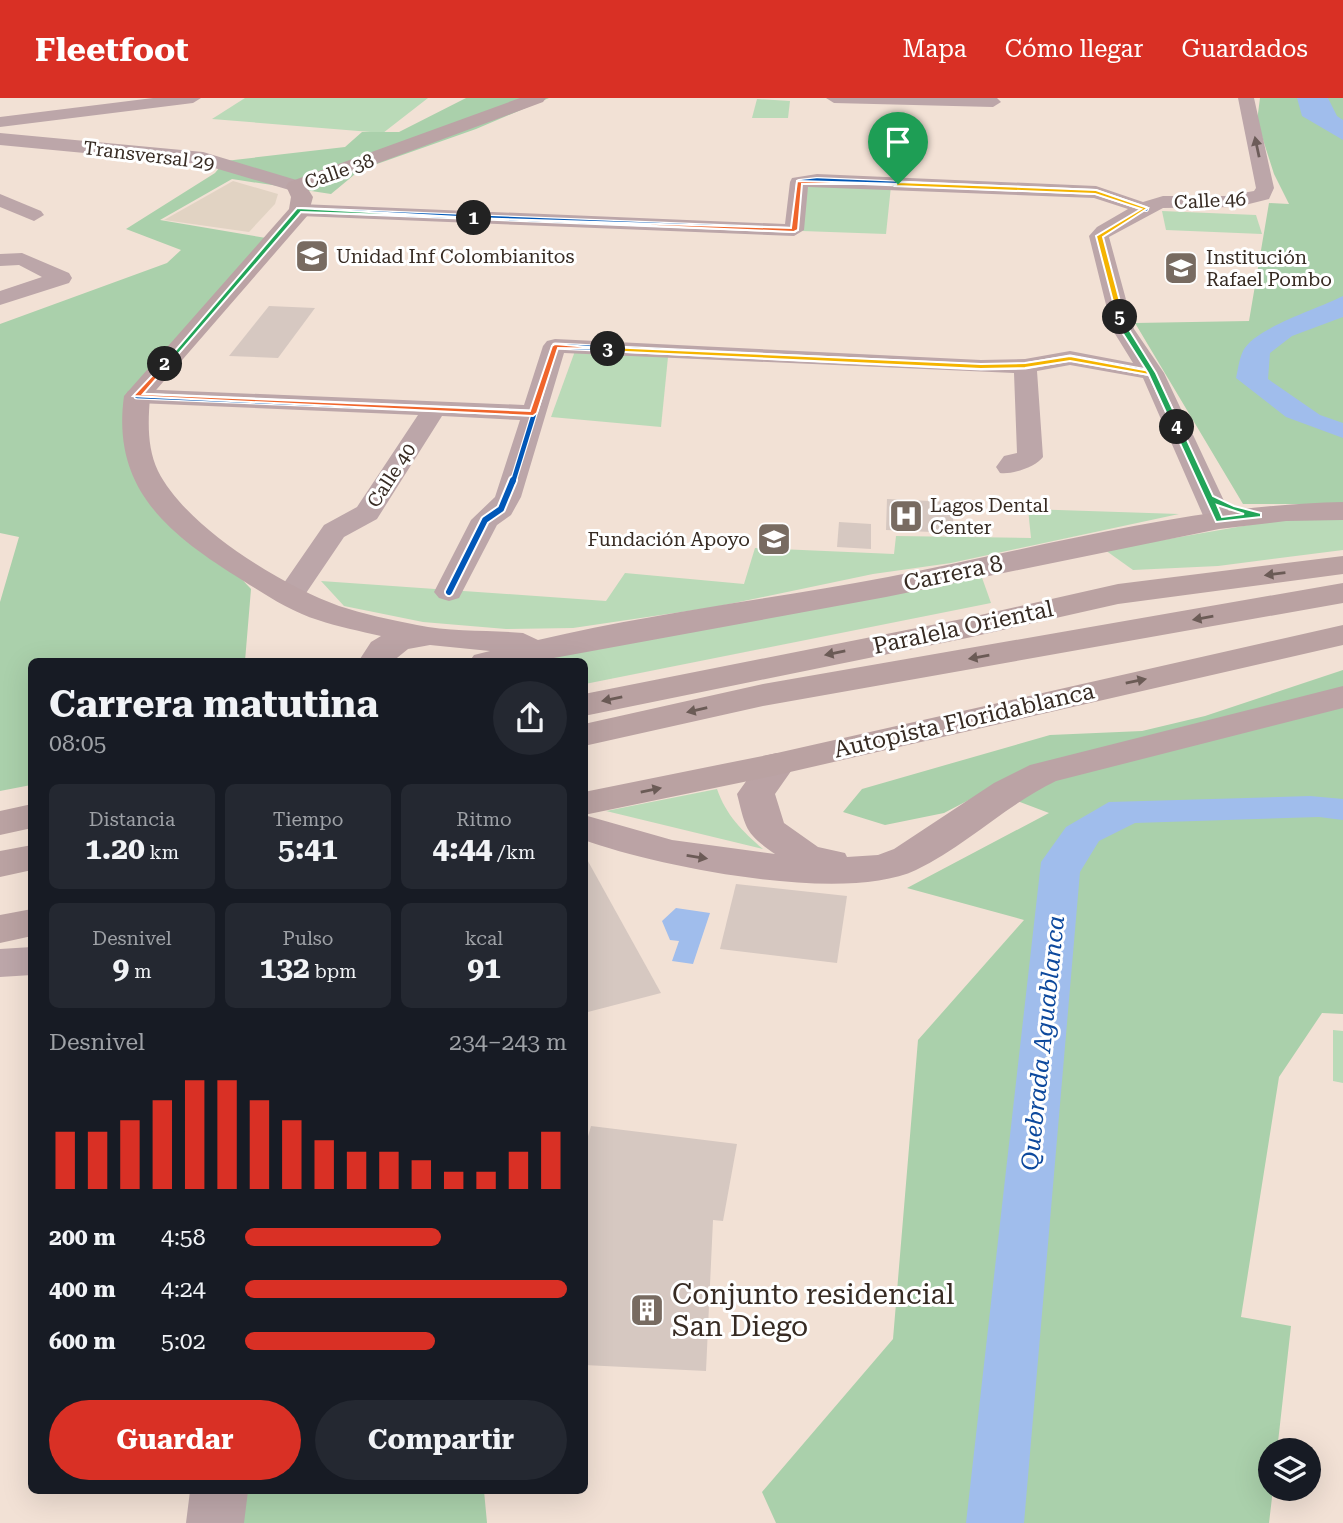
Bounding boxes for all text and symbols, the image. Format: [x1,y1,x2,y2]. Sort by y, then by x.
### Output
text: Fleetfoot [35,30,189,69]
text: Mapa [903,35,967,63]
text: Cómo llegar [1005,35,1143,63]
text: Guardados [1181,35,1308,63]
pin [868,112,928,184]
icon: arrive [879,123,917,161]
street label: Transversal 29 [82,136,216,175]
one-way arrow [1251,136,1262,158]
street label: Calle 38 [301,149,377,194]
street label: Calle 46 [1173,187,1247,214]
pin: 1 [456,200,491,236]
text: 1 [468,206,479,229]
school or university icon: Unidad Inf Colombianitos [293,237,331,275]
place label: Unidad Inf Colombianitos [336,245,574,268]
place label: Institución Rafael Pombo [1206,246,1332,291]
school or university icon: Institución Rafael Pombo [1162,249,1200,287]
pin: 5 [1102,300,1138,334]
text: 5 [1114,305,1125,328]
pin: 3 [590,331,626,366]
text: 3 [602,337,613,360]
pin: 2 [148,346,182,382]
text: 2 [159,352,170,375]
pin: 4 [1160,410,1194,444]
text: 4 [1171,415,1182,438]
street label: Calle 40 [362,439,421,512]
place label: Lagos Dental Center [930,494,1049,539]
hospital icon: Lagos Dental Center [887,497,925,535]
school or university icon: Fundación Apoyo [755,520,793,558]
place label: Fundación Apoyo [587,528,750,551]
street label: Carrera 8 [901,550,1005,597]
one-way arrow [1264,568,1286,579]
street label: Paralela Oriental [870,595,1056,660]
one-way arrow [1192,613,1214,624]
one-way arrow [824,648,846,659]
one-way arrow [968,652,990,663]
one-way arrow [1125,675,1147,686]
street label: Autopista Floridablanca [831,677,1097,764]
button: share [493,681,567,755]
text: Carrera matutina [49,682,379,726]
one-way arrow [601,693,623,704]
one-way arrow [686,704,708,715]
text: 08:05 [49,730,106,757]
one-way arrow [640,785,662,796]
text: Distancia [89,808,175,831]
text: Tiempo [273,808,343,831]
text: Ritmo [456,808,512,831]
text: 1.20 [85,831,145,866]
text: 5:41 [278,831,338,866]
text: 4:44 [433,831,492,866]
text: km [145,841,179,864]
text: /km [492,841,535,864]
one-way arrow [686,852,708,863]
water label: Quebrada Aguablanca [1016,914,1070,1172]
text: Desnivel [92,927,172,950]
text: Pulso [283,927,333,950]
text: kcal [465,927,503,950]
text: 9 [113,950,129,985]
text: 132 [259,950,310,985]
text: 91 [467,950,501,985]
text: m [129,960,151,983]
text: bpm [310,960,357,983]
text: Desnivel [49,1029,145,1056]
text: 234–243 m [449,1029,567,1056]
text: 200 m [49,1224,116,1251]
text: 4:58 [161,1224,206,1251]
text: 400 m [49,1276,116,1303]
text: 4:24 [161,1276,206,1303]
place label: Conjunto residencial San Diego [672,1278,955,1343]
building icon: Conjunto residencial San Diego [628,1291,666,1329]
text: 600 m [49,1328,116,1355]
text: 5:02 [161,1328,206,1355]
button: Guardar [49,1400,301,1480]
button: Compartir [315,1400,567,1480]
map controls [1258,1438,1321,1501]
button: layers [1258,1438,1321,1501]

